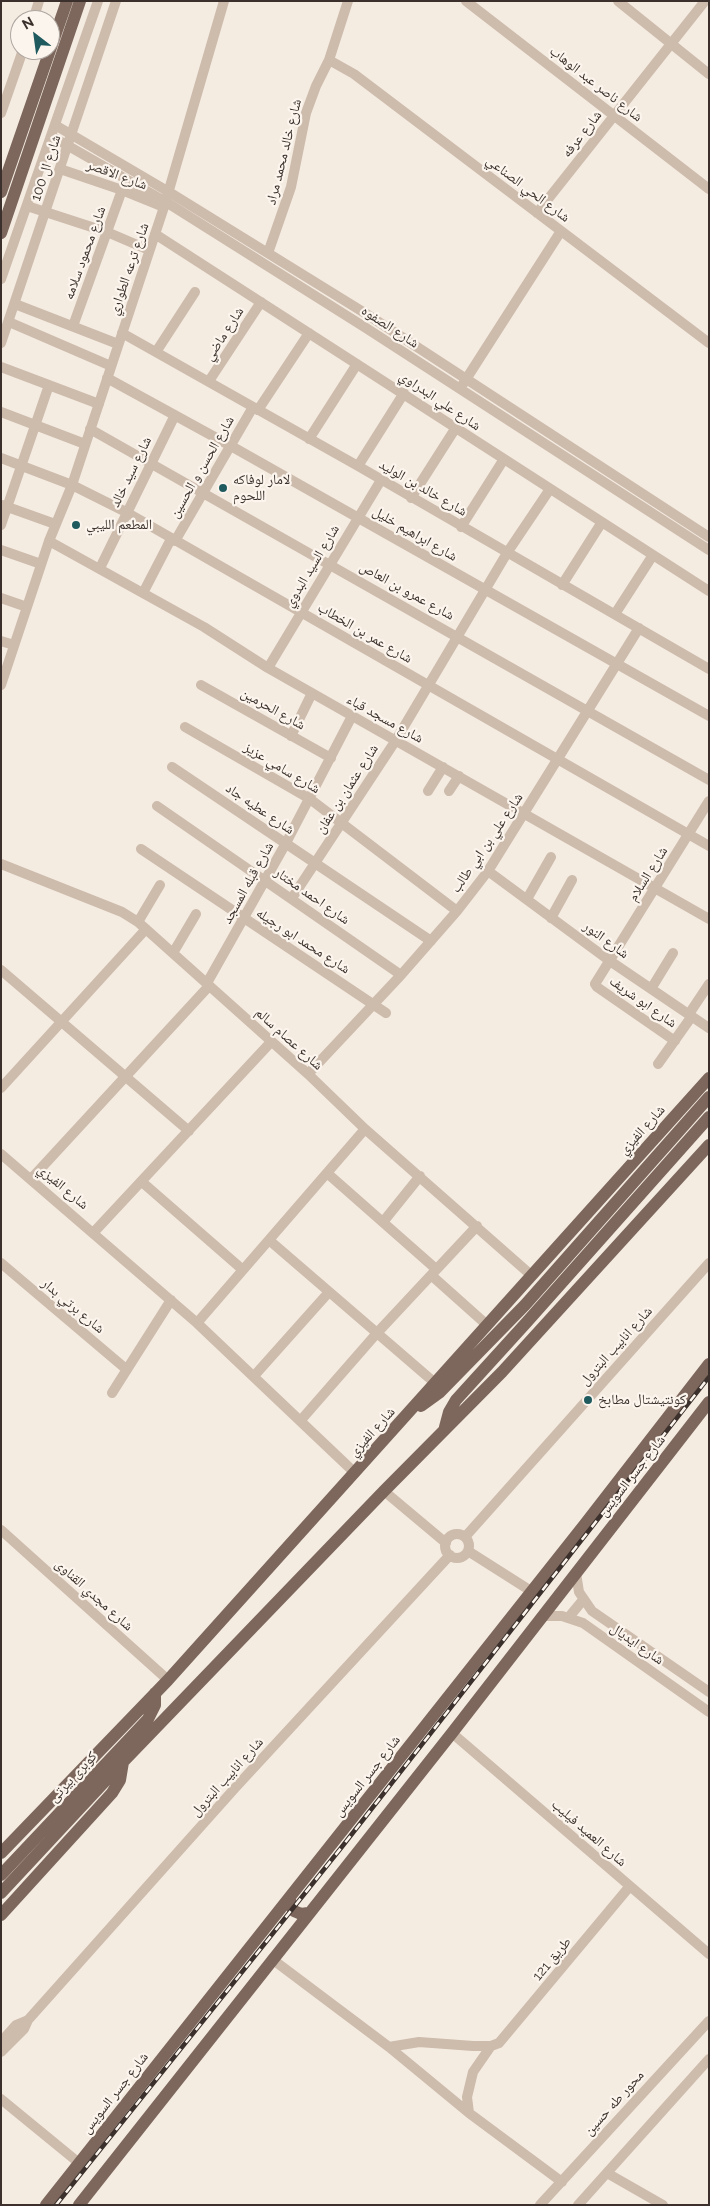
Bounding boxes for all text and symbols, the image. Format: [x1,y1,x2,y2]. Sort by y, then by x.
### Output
north arrow [10,10,60,60]
text: N [19,13,37,32]
street label: شارع ناصر عبد الوهاب [546,42,646,126]
street label: شارع خالد محمد مراد [263,97,305,207]
street label: شارع عرفه [558,107,606,161]
street label: شارع ال 100 [27,133,65,203]
street label: شارع الحي الصناعي [483,152,573,226]
street label: شارع الاقصر [84,156,150,194]
street label: شارع محمود سلامه [60,204,110,302]
street label: شارع ترعه الطواري [105,221,153,317]
street label: شارع الصفوه [358,302,422,352]
street label: شارع ماضي [200,304,248,364]
street label: شارع علي البدراوي [396,368,484,434]
street label: شارع الحسن و الحسين [166,413,238,521]
street label: شارع سيد خالد [107,434,155,510]
street label: شارع خالد بن الوليد [376,456,470,520]
place label: لامار لوفاكه اللحوم [233,472,290,504]
marker: لامار لوفاكه اللحوم [217,482,229,494]
street label: شارع ابراهيم خليل [370,503,460,565]
place label: المطعم الليبي [86,517,152,533]
marker: المطعم الليبي [70,519,82,531]
street label: شارع السيد البدوي [281,522,343,610]
street label: شارع عمرو بن العاص [357,558,457,624]
street label: شارع عمر بن الخطاب [315,599,415,667]
street label: شارع الحرمين [238,684,308,734]
street label: شارع مسجد قباء [344,691,426,747]
street label: شارع سامي عزيز [241,739,323,797]
street label: شارع عثمان بن عفان [312,741,382,837]
street label: شارع عطيه جاد [222,780,298,838]
street label: شارع علي بن ابي طالب [447,790,527,896]
street label: شارع قبله المسجد [219,839,277,927]
street label: شارع السلام [625,844,671,904]
street label: شارع احمد مختار [271,864,353,928]
street label: شارع محمد ابو رجيله [253,904,353,978]
street label: شارع النور [580,918,632,962]
street label: شارع ابو شريف [606,973,680,1031]
street label: شارع عصام سالم [252,1004,326,1074]
street label: شارع الفيزي [615,1102,669,1158]
street label: شارع الفيزي [34,1161,92,1213]
street label: شارع برتي بدار [38,1275,108,1337]
street label: شارع انابيب البترول [576,1303,656,1389]
place label: كونتيشتال مطابخ [598,1392,686,1408]
marker: كونتيشتال مطابخ [582,1394,594,1406]
street label: شارع الفيزي [345,1404,399,1460]
street label: شارع جسر السويس [595,1432,669,1520]
street label: شارع مجدي القناوى [51,1556,137,1634]
street label: شارع ايديال [607,1619,667,1669]
street label: شارع جسر السويس [330,1732,404,1820]
street label: شارع انابيب البترول [187,1734,267,1820]
street label: كوبرى بيرتى [45,1748,101,1806]
street label: شارع العميد فيليب [548,1796,630,1870]
street label: طريق 121 [529,1934,575,1984]
street label: شارع جسر السويس [78,2049,152,2137]
street label: محور طه حسين [580,2067,648,2139]

